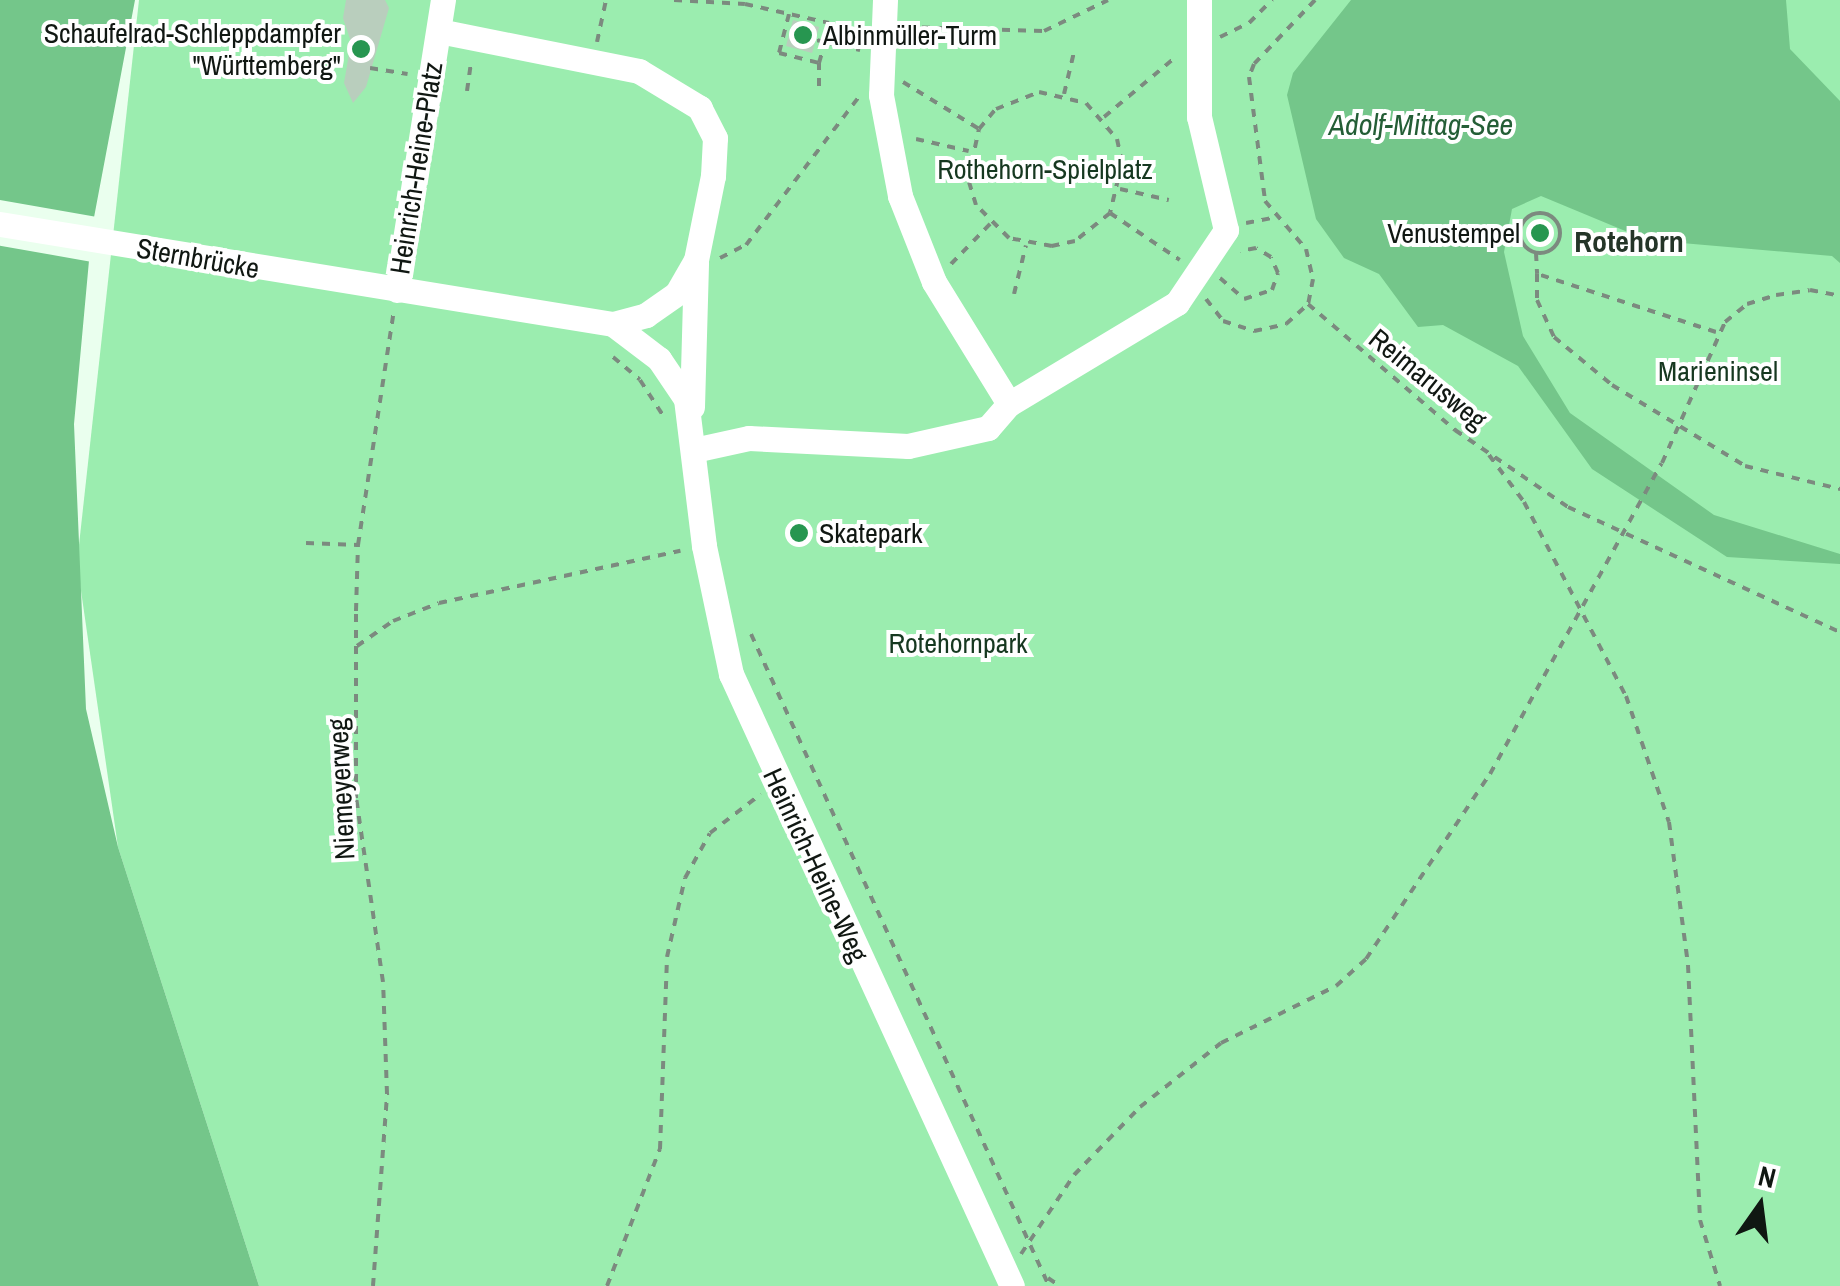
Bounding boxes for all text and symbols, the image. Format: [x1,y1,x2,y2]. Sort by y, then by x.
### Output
place label: Schaufelrad-Schleppdampfer "Württemberg" [44,16,341,82]
place label: Albinmüller-Turm [823,18,997,52]
marker: Albinmüller-Turm [792,24,814,46]
marker: Schaufelrad-Schleppdampfer "Württemberg" [350,38,372,60]
street label: Heinrich-Heine-Platz [383,60,449,276]
water label: Adolf-Mittag-See [1329,106,1513,142]
park label: Rothehorn-Spielplatz [937,152,1153,186]
place label: Venustempel [1387,216,1520,250]
marker: Venustempel [1529,222,1551,244]
district label: Rotehorn [1574,223,1684,259]
street label: Sternbrücke [134,231,262,285]
street label: Reimarusweg [1362,321,1494,437]
park label: Marieninsel [1658,354,1778,388]
place label: Skatepark [819,516,922,550]
marker: Skatepark [788,522,810,544]
park label: Rotehornpark [888,626,1028,660]
street label: Niemeyerweg [321,717,361,861]
street label: Heinrich-Heine-Weg [756,763,876,967]
north arrow [1710,1156,1810,1256]
text: N [1755,1156,1780,1197]

